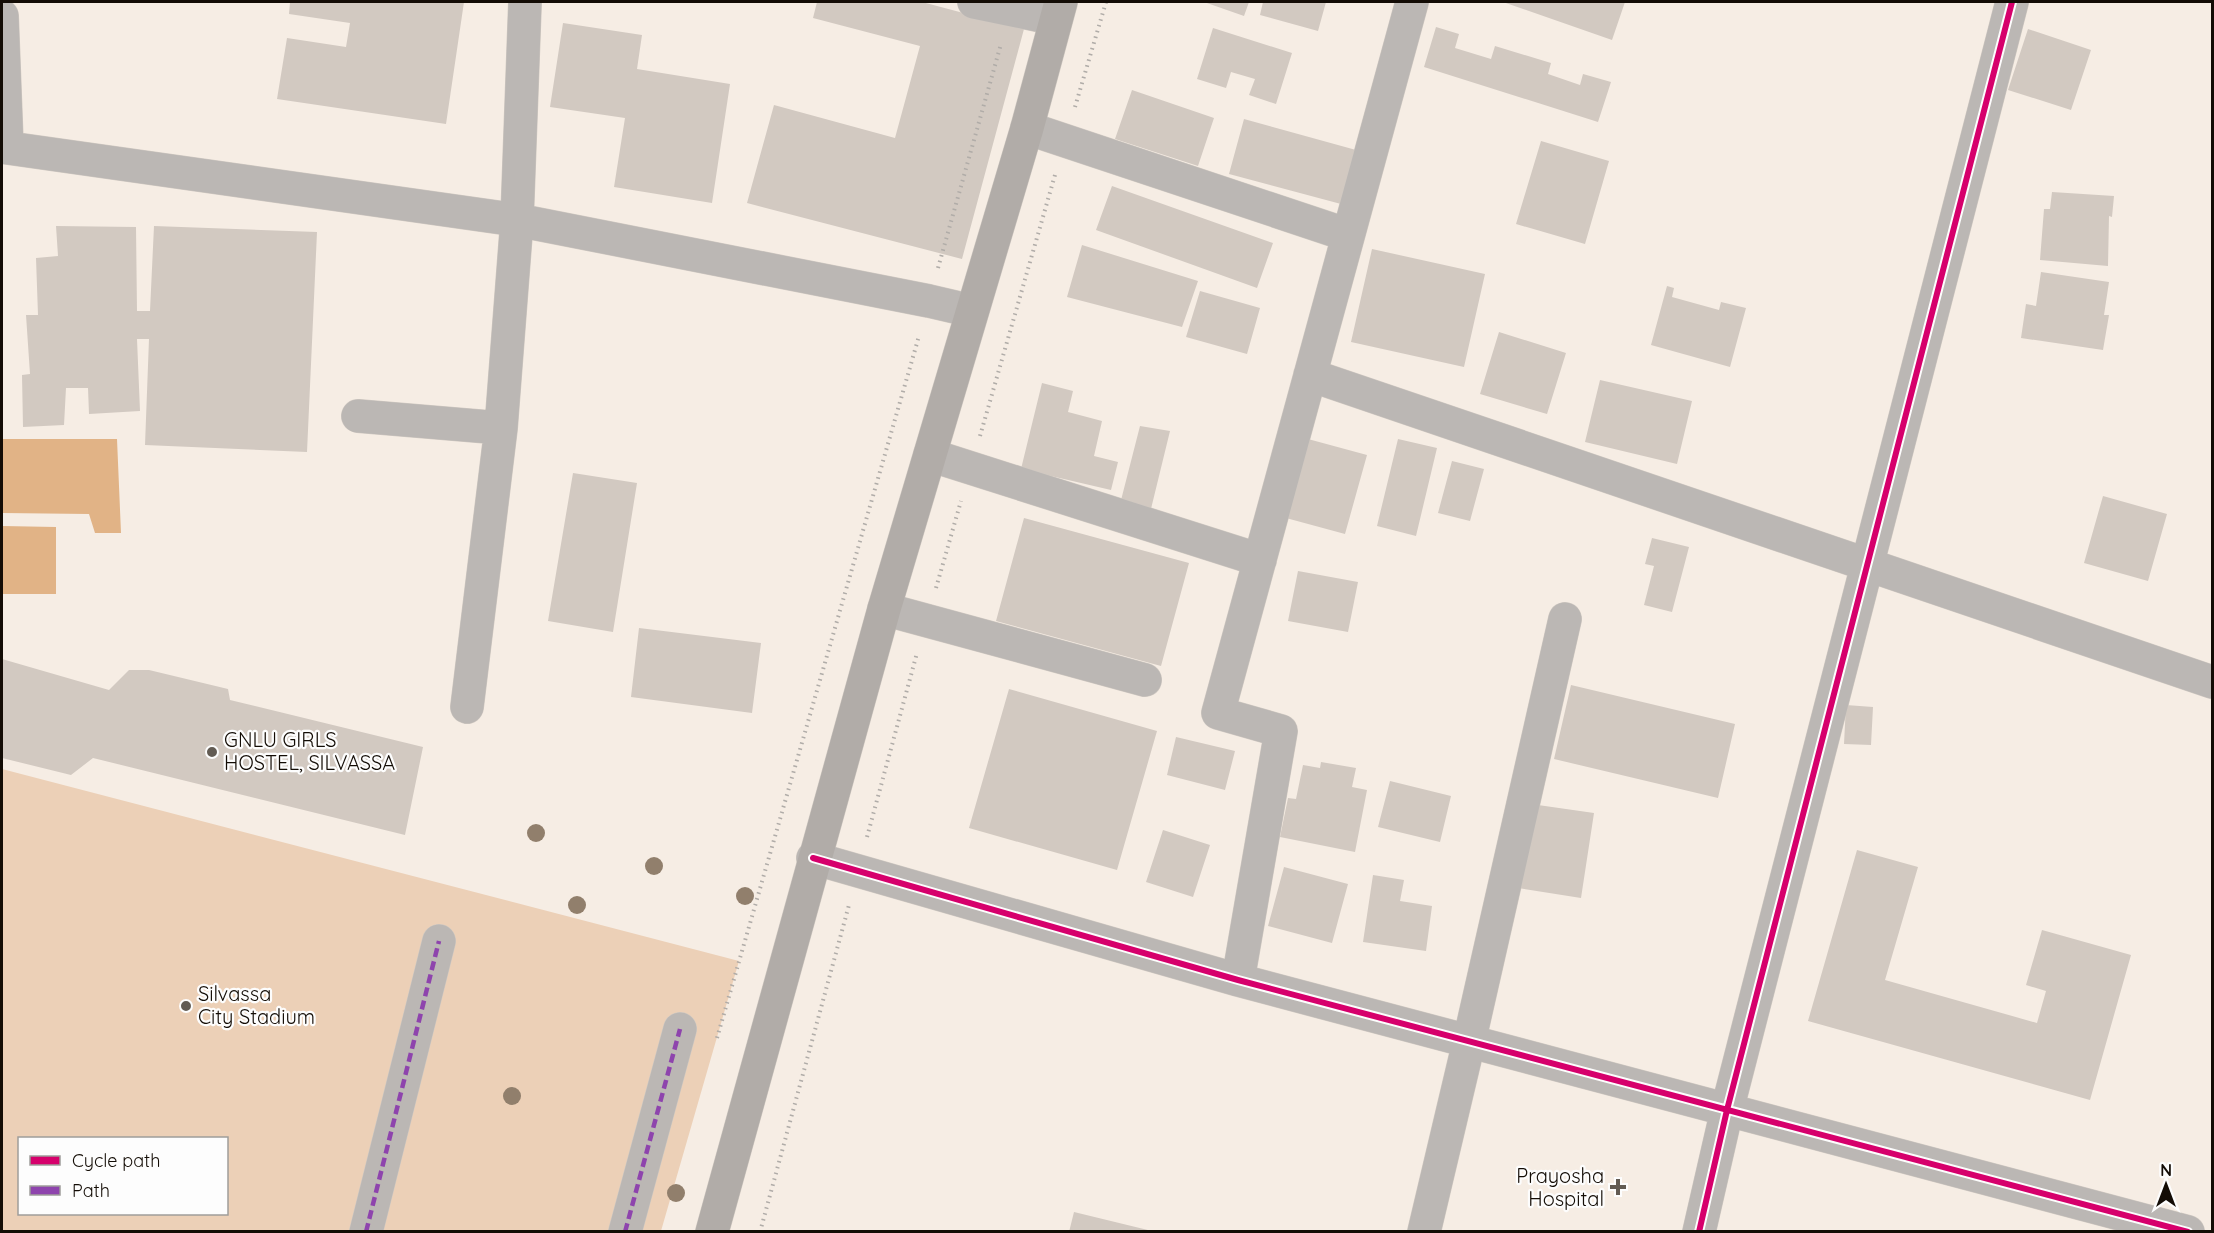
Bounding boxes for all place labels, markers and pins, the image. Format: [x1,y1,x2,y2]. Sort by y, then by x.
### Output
place label: GNLU GIRLS HOSTEL, SILVASSA [224,727,395,775]
marker: GNLU GIRLS HOSTEL, SILVASSA [205,745,219,759]
place label: Silvassa City Stadium [198,981,315,1029]
marker: Silvassa City Stadium [179,999,193,1013]
place label: Prayosha Hospital [1516,1163,1604,1211]
marker: Prayosha Hospital [1609,1178,1627,1196]

